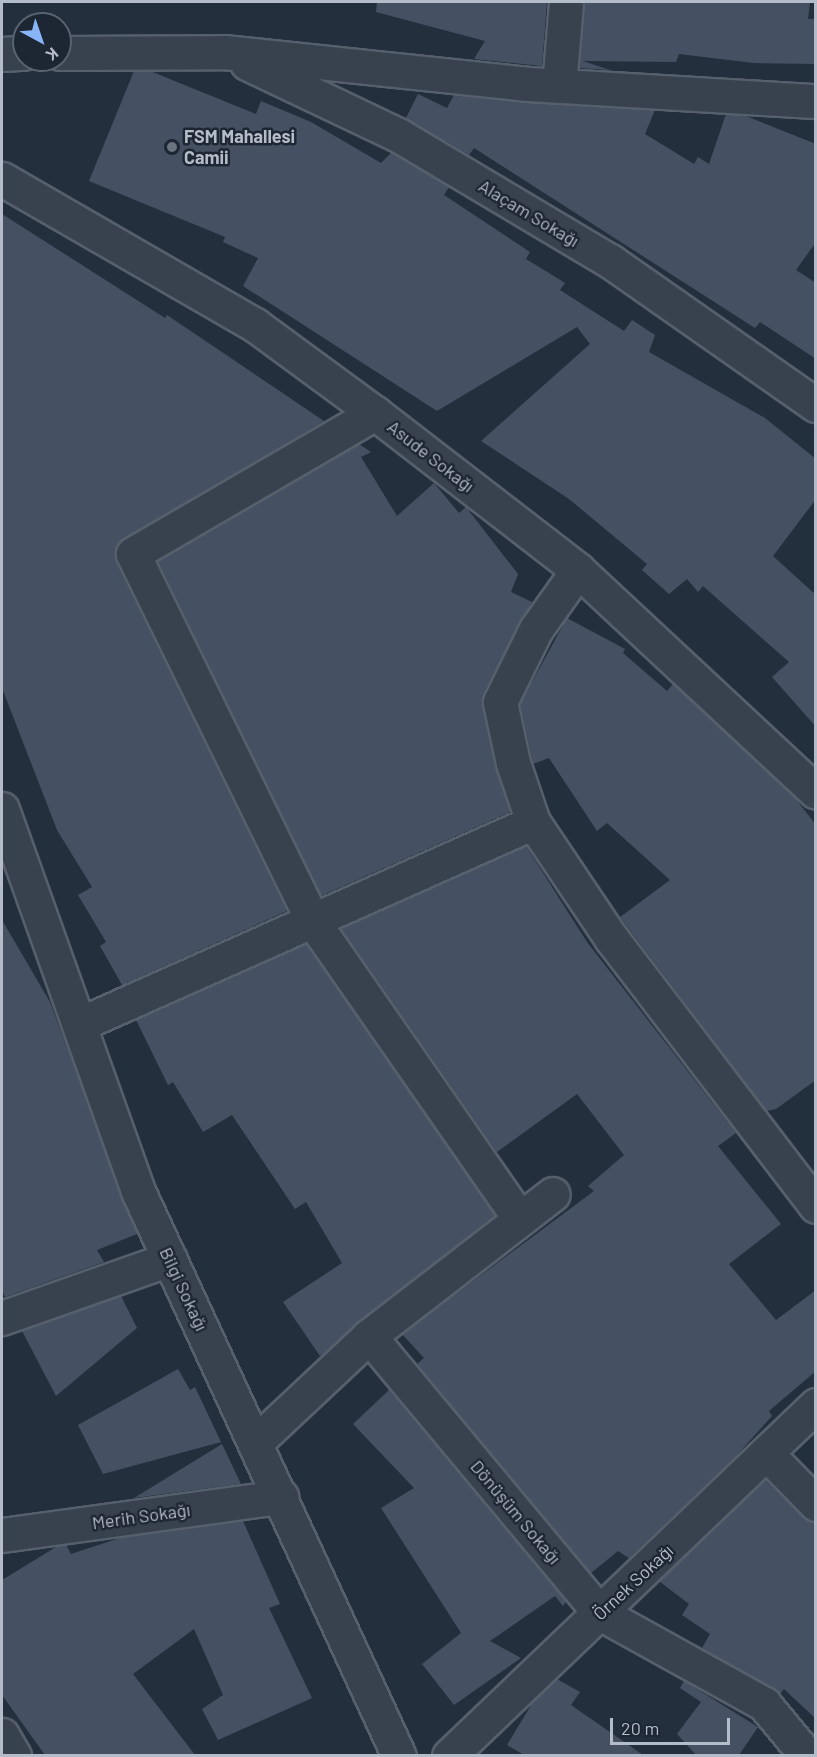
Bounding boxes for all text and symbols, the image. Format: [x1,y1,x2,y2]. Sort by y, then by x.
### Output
north arrow [12,12,72,72]
text: K [43,44,63,65]
place label: FSM Mahallesi Camii [184,126,295,168]
marker: FSM Mahallesi Camii [165,140,179,154]
street label: Alaçam Sokağı [475,175,583,251]
street label: Asude Sokağı [383,415,479,497]
street label: Bilgi Sokağı [155,1244,213,1334]
street label: Dönüşüm Sokağı [466,1456,566,1568]
street label: Merih Sokağı [91,1498,191,1534]
street label: Örnek Sokağı [589,1540,677,1624]
scale bar [613,1706,733,1744]
text: 20 m [621,1717,659,1739]

